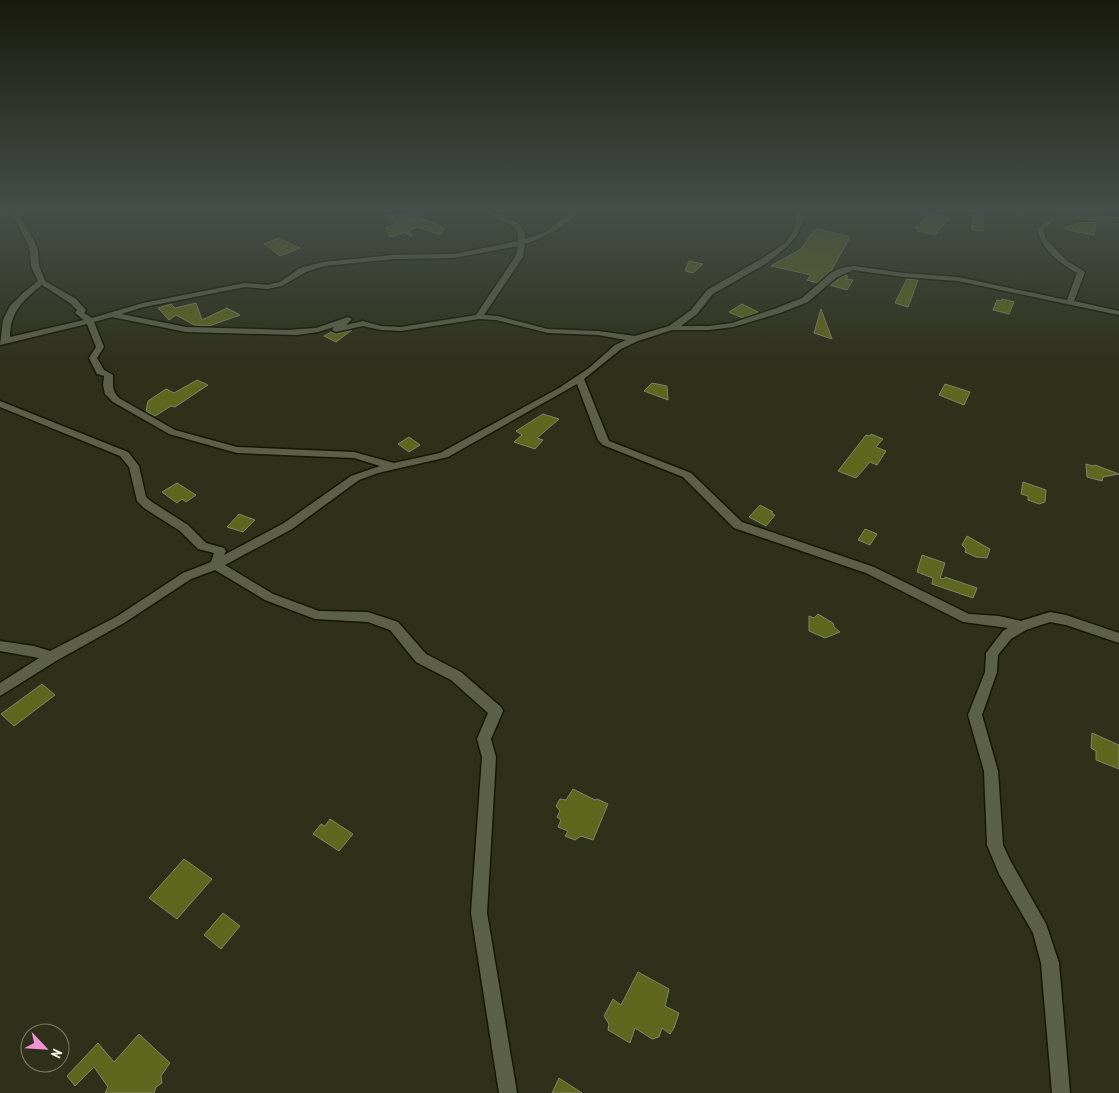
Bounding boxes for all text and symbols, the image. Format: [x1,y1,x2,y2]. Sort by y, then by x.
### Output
north arrow [20,1023,70,1073]
text: N [47,1046,67,1061]

